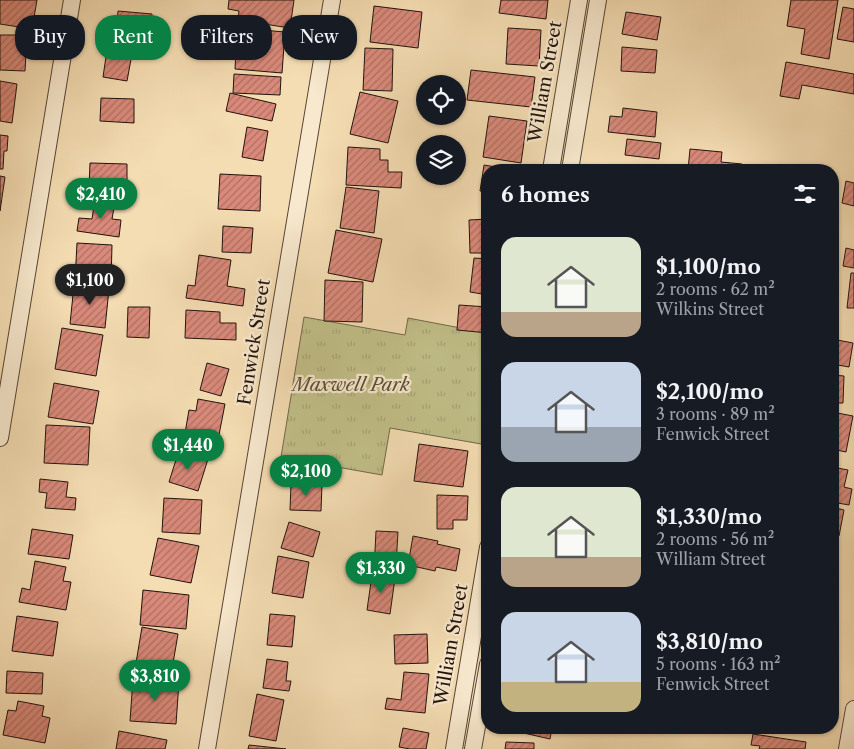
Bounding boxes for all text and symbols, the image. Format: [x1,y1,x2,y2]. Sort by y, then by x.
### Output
chip: Buy [15,15,85,60]
chip: Rent [95,15,171,60]
chip: Filters [181,15,272,60]
chip: New [282,15,357,60]
street label: William Street [523,19,567,146]
map controls [416,75,466,185]
button: locate [416,75,466,125]
button: layers [416,135,466,185]
pin: $2,410 [60,178,142,220]
icon: filters [791,180,819,208]
text: 6 homes [501,182,590,207]
text: $2,410 [76,184,126,204]
text: $1,100/mo [656,254,761,279]
icon: home [541,257,601,317]
pin: $1,100 [49,264,131,306]
text: $1,100 [66,270,114,290]
street label: Fenwick Street [233,277,275,407]
text: 2 rooms · 62 m² [656,279,775,299]
text: Wilkins Street [656,299,764,319]
park label: Maxwell Park [290,374,410,396]
text: $2,100/mo [656,379,764,404]
icon: home [541,382,601,442]
text: 3 rooms · 89 m² [656,404,775,424]
text: Fenwick Street [656,424,769,444]
pin: $1,440 [147,428,229,471]
text: $1,440 [163,435,213,455]
pin: $2,100 [265,454,347,497]
text: $2,100 [281,461,331,481]
text: $1,330/mo [656,504,762,529]
icon: home [541,507,601,567]
text: 2 rooms · 56 m² [656,529,774,549]
text: William Street [656,549,766,569]
pin: $1,330 [340,552,422,594]
text: $1,330 [357,558,405,578]
street label: William Street [429,582,473,709]
text: $3,810/mo [656,629,763,654]
icon: home [541,632,601,692]
text: 5 rooms · 163 m² [656,654,781,674]
pin: $3,810 [114,660,196,702]
text: $3,810 [130,666,180,686]
text: Fenwick Street [656,674,769,694]

